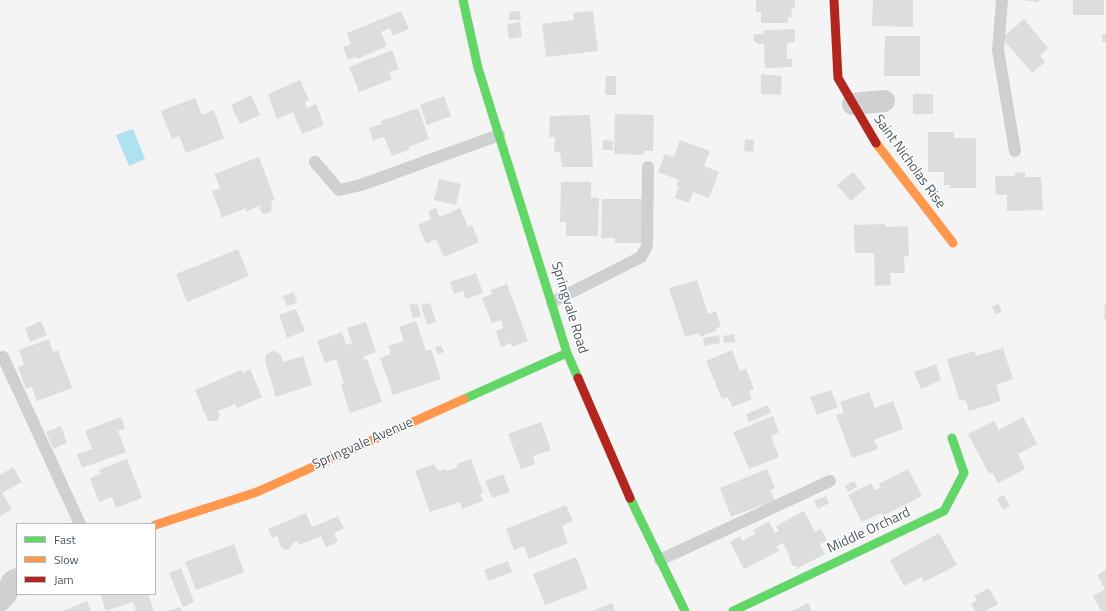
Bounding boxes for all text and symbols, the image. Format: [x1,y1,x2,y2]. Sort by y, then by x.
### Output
street label: Saint Nicholas Rise [869,112,949,212]
street label: Springvale Road [547,260,591,356]
street label: Springvale Avenue [310,414,416,474]
street label: Middle Orchard [825,504,913,558]
legend [16,523,156,595]
text: Fast [54,530,76,549]
text: Slow [54,550,79,569]
text: Jam [54,570,74,589]

